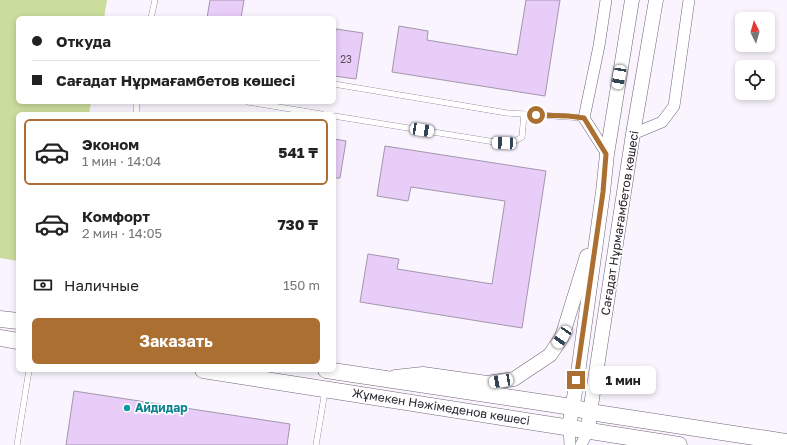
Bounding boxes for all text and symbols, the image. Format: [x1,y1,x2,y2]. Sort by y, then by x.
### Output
north arrow [735,12,775,52]
map controls [735,12,775,100]
text: Откуда [56,32,111,50]
house number: 23 [340,53,352,65]
button: locate [735,60,775,100]
car [611,64,627,90]
text: Сағадат Нұрмағамбетов көшесі [56,71,295,89]
route start [527,106,545,124]
car [409,122,435,138]
street label: Сағадат Нұрмағамбетов көшесі [597,129,642,316]
icon: car [34,134,70,170]
text: Эконом [82,135,139,153]
car [492,137,516,149]
text: 541 ₸ [278,143,318,161]
text: 1 мин · 14:04 [82,153,161,169]
icon: car [34,206,70,242]
text: Комфорт [82,207,150,225]
text: 730 ₸ [277,215,318,233]
text: 2 мин · 14:05 [82,225,162,241]
icon: cash [32,274,54,296]
text: Наличные [64,276,139,294]
text: 150 m [283,277,320,293]
button: Заказать [32,318,320,364]
car [550,324,574,350]
callout: 1 мин [590,366,656,394]
route end [567,371,585,389]
text: 1 мин [605,372,641,388]
car [488,373,514,389]
street label: Жұмекен Нәжімеденов көшесі [351,385,531,428]
place label: Айдидар [135,400,188,415]
marker: Айдидар [122,403,132,413]

